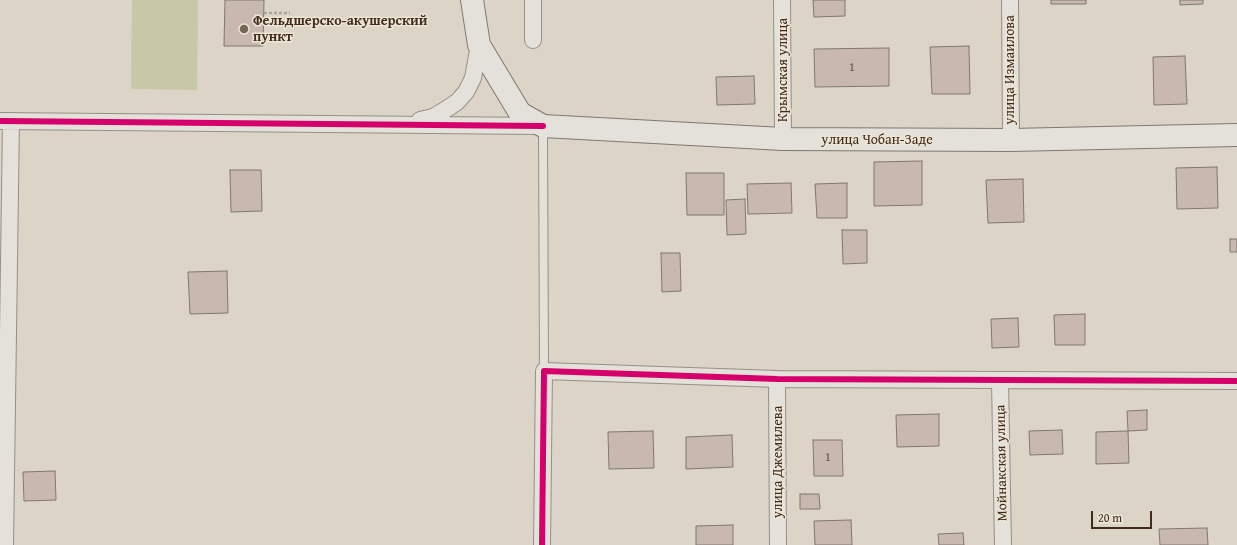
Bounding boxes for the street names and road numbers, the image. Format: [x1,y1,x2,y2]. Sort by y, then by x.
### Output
street label: улица Измаилова [1002,15,1018,125]
street label: Крымская улица [775,18,791,122]
street label: улица Чобан-Заде [821,132,933,148]
street label: Мойнакская улица [993,404,1011,522]
street label: улица Джемилева [770,406,786,518]

